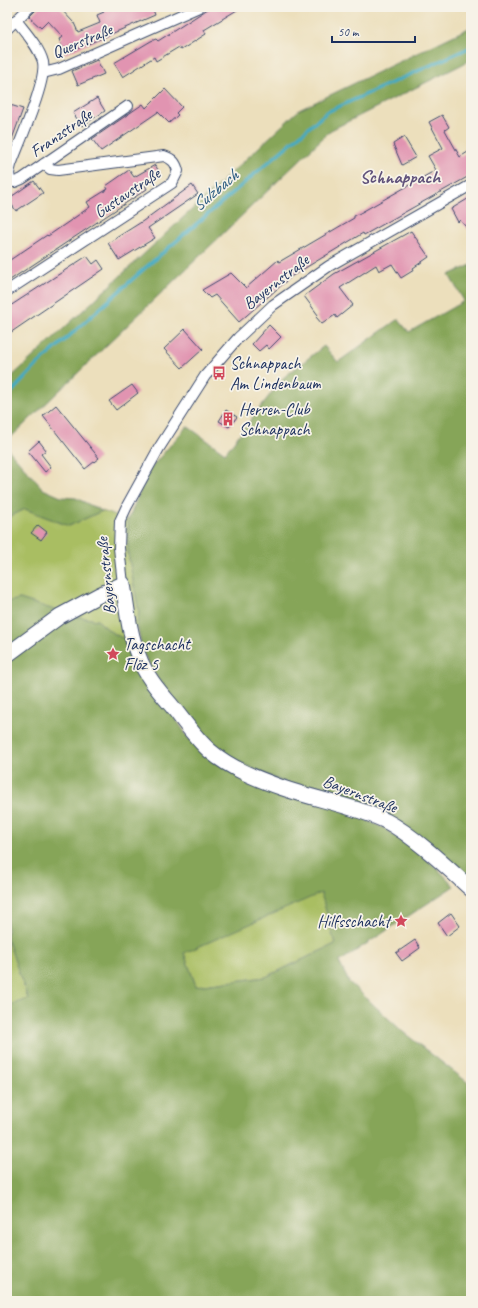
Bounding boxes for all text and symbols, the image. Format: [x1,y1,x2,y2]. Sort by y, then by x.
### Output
street label: Querstraße [49,18,117,63]
scale bar [332,18,415,44]
text: 50 m [338,24,360,40]
street label: Franzstraße [26,103,97,162]
street label: Gustavstraße [90,162,165,223]
water label: Sulzbach [187,163,244,216]
district label: Schnappach [360,165,441,189]
street label: Bayernstraße [239,249,314,314]
place label: Schnappach Am Lindenbaum [230,353,321,394]
bus stop icon: Schnappach Am Lindenbaum [211,365,227,381]
place label: Herren-Club Schnappach [239,399,311,440]
building icon: Herren-Club Schnappach [220,411,236,427]
street label: Bayernstraße [91,535,121,616]
place label: Tagschacht Flöz 5 [124,634,192,675]
place icon: Tagschacht Flöz 5 [105,646,121,662]
street label: Bayernstraße [320,770,401,818]
place label: Hilfsschacht [317,911,392,932]
place icon: Hilfsschacht [393,913,409,929]

